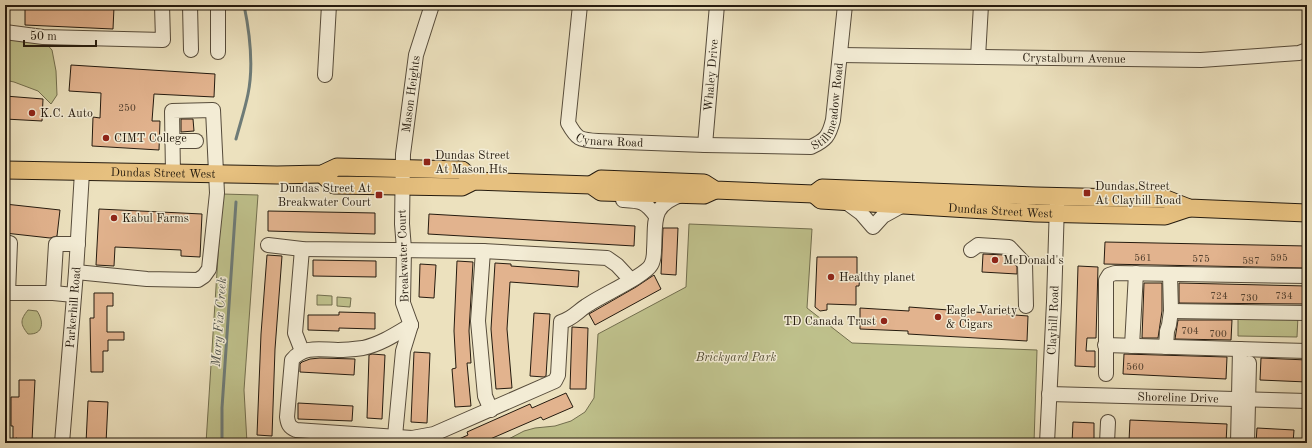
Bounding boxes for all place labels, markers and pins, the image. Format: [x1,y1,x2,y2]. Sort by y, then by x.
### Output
marker: K.C. Auto [27,108,37,118]
place label: K.C. Auto [40,108,93,120]
marker: CIMT College [101,133,111,143]
place label: CIMT College [114,133,187,145]
place label: Dundas Street At Mason Hts [435,150,510,176]
marker: Dundas Street At Mason Hts [422,157,432,167]
place label: Dundas Street At Clayhill Road [1095,181,1181,207]
place label: Dundas Street At Breakwater Court [278,183,371,209]
marker: Dundas Street At Clayhill Road [1082,188,1092,198]
marker: Dundas Street At Breakwater Court [374,190,384,200]
marker: Kabul Farms [109,213,119,223]
place label: Kabul Farms [122,213,189,225]
marker: McDonald's [990,255,1000,265]
place label: McDonald's [1003,255,1064,267]
marker: Healthy planet [826,272,836,282]
place label: Healthy planet [839,272,915,284]
place label: Eagle Variety & Cigars [946,305,1018,331]
marker: Eagle Variety & Cigars [933,312,943,322]
place label: TD Canada Trust [783,316,876,328]
marker: TD Canada Trust [879,316,889,326]

